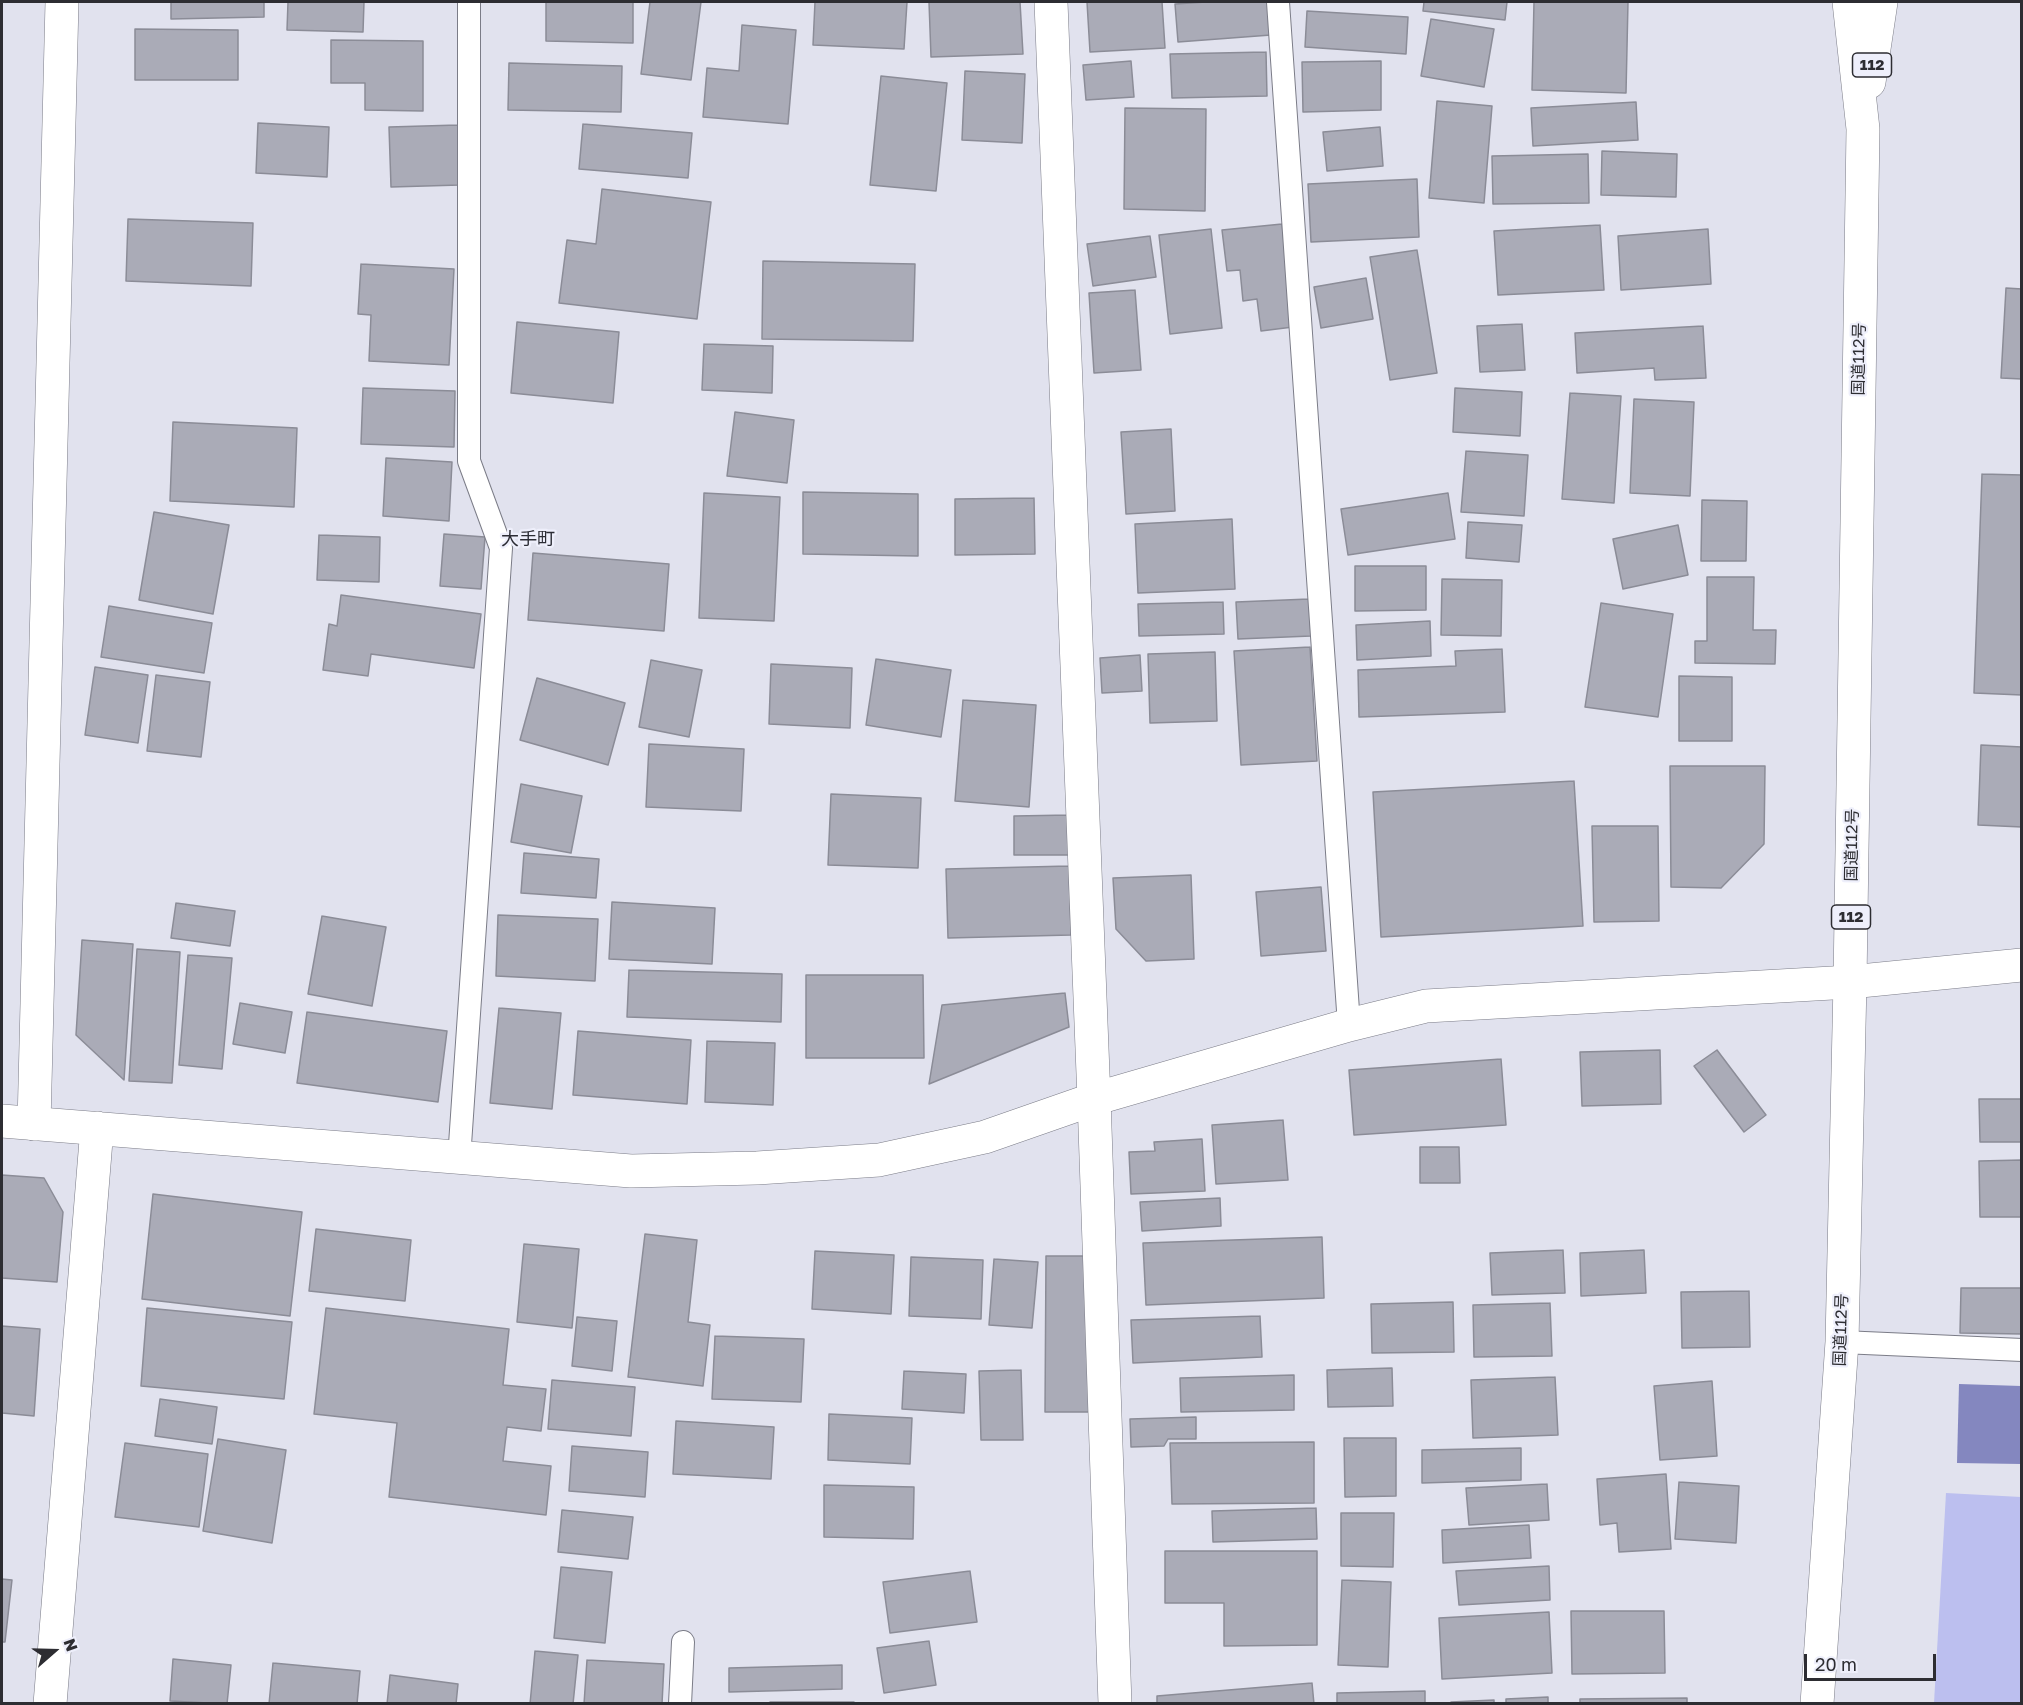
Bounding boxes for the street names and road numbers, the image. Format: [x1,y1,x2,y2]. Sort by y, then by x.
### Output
road number: 112 [1852,53,1892,77]
street label: 国道112号 [1849,322,1869,396]
street label: 国道112号 [1842,808,1862,882]
road number: 112 [1832,905,1870,929]
street label: 国道112号 [1830,1293,1852,1367]

